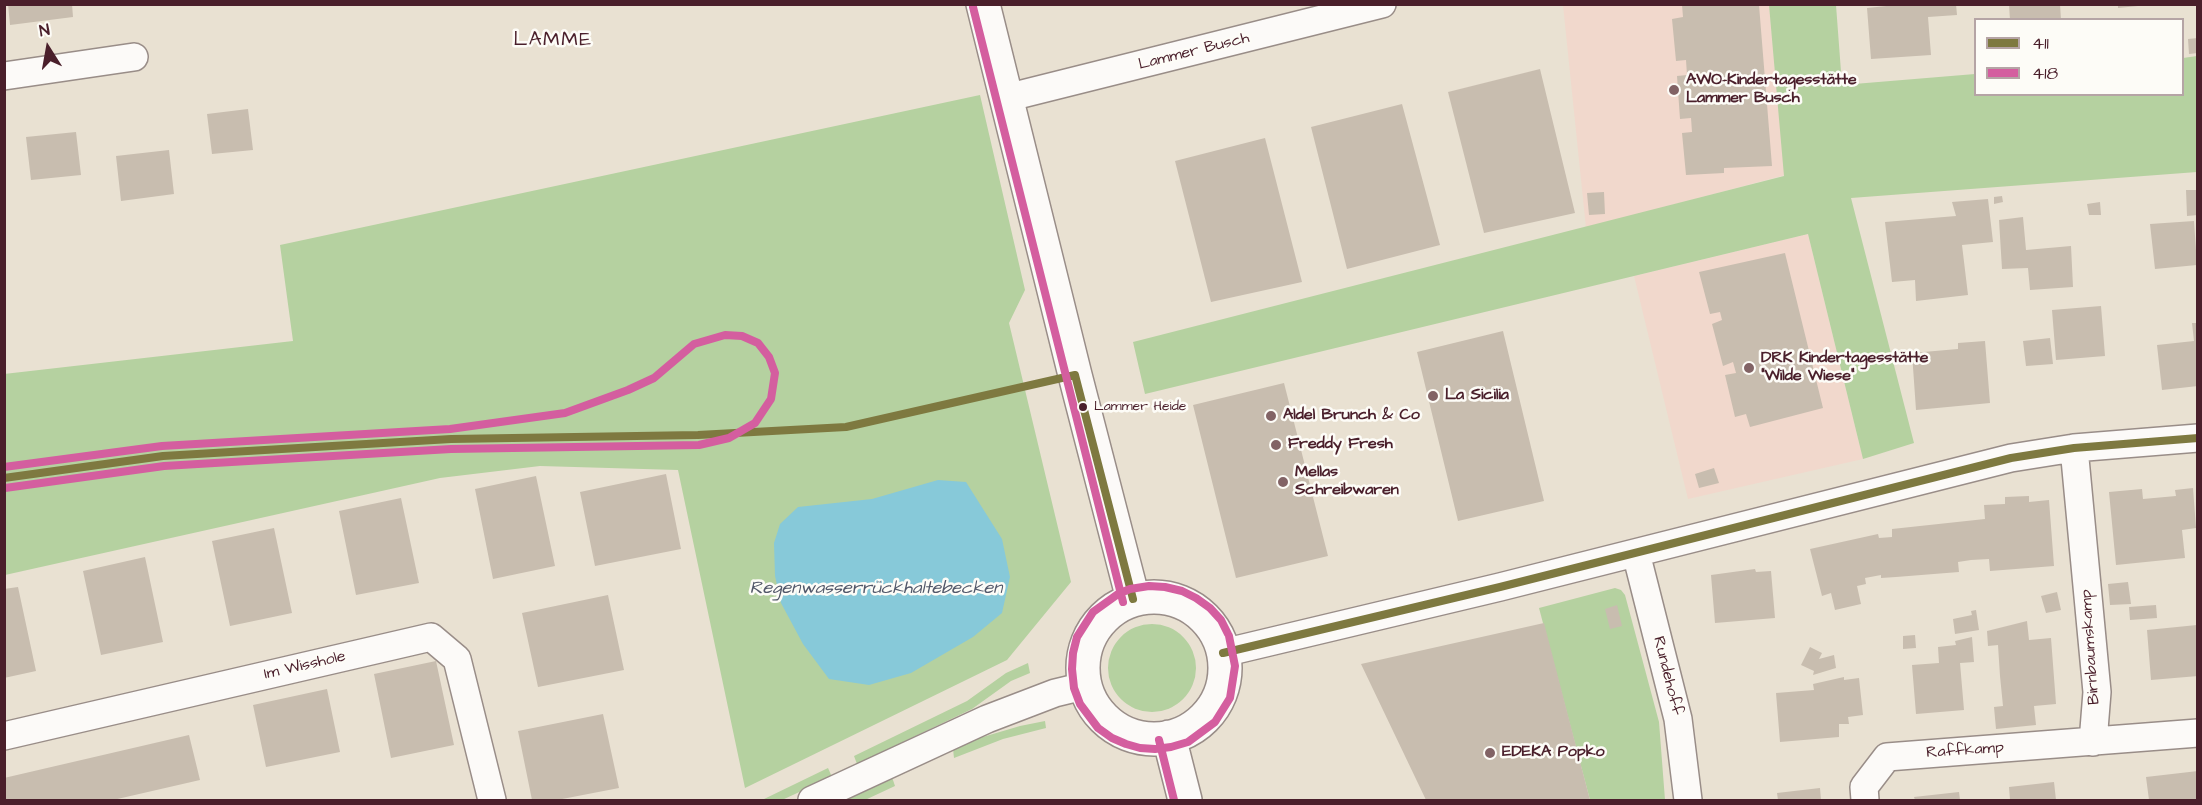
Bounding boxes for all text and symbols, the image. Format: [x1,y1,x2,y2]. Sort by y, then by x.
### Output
north arrow [18,18,78,78]
legend [1974,18,2184,96]
text: N [38,19,52,42]
district label: LAMME [513,29,593,53]
street label: Lammer Busch [1137,29,1251,75]
text: 411 [2032,31,2049,56]
text: 418 [2032,61,2058,86]
place label: AWO-Kindertagesstätte Lammer Busch [1686,71,1857,109]
marker: AWO-Kindertagesstätte Lammer Busch [1667,83,1681,97]
place label: DRK Kindertagesstätte "Wilde Wiese" [1761,349,1928,387]
marker: DRK Kindertagesstätte "Wilde Wiese" [1742,361,1756,375]
place label: La Sicilia [1445,386,1509,406]
marker: La Sicilia [1426,389,1440,403]
place label: Lammer Heide [1094,399,1186,415]
marker: Lammer Heide [1077,401,1089,413]
place label: Aldel Brunch & Co [1283,406,1420,426]
marker: Aldel Brunch & Co [1264,409,1278,423]
place label: Freddy Fresh [1288,435,1393,455]
marker: Freddy Fresh [1269,438,1283,452]
place label: Mellas Schreibwaren [1295,463,1399,501]
marker: Mellas Schreibwaren [1276,475,1290,489]
water label: Regenwasserrückhaltebecken [750,578,1002,600]
street label: Birnbaumskamp [2077,589,2105,705]
street label: Rundehoff [1648,635,1686,717]
street label: Im Wisshole [262,647,348,685]
street label: Raffkamp [1925,739,2005,763]
place label: EDEKA Popko [1502,743,1605,763]
marker: EDEKA Popko [1483,746,1497,760]

